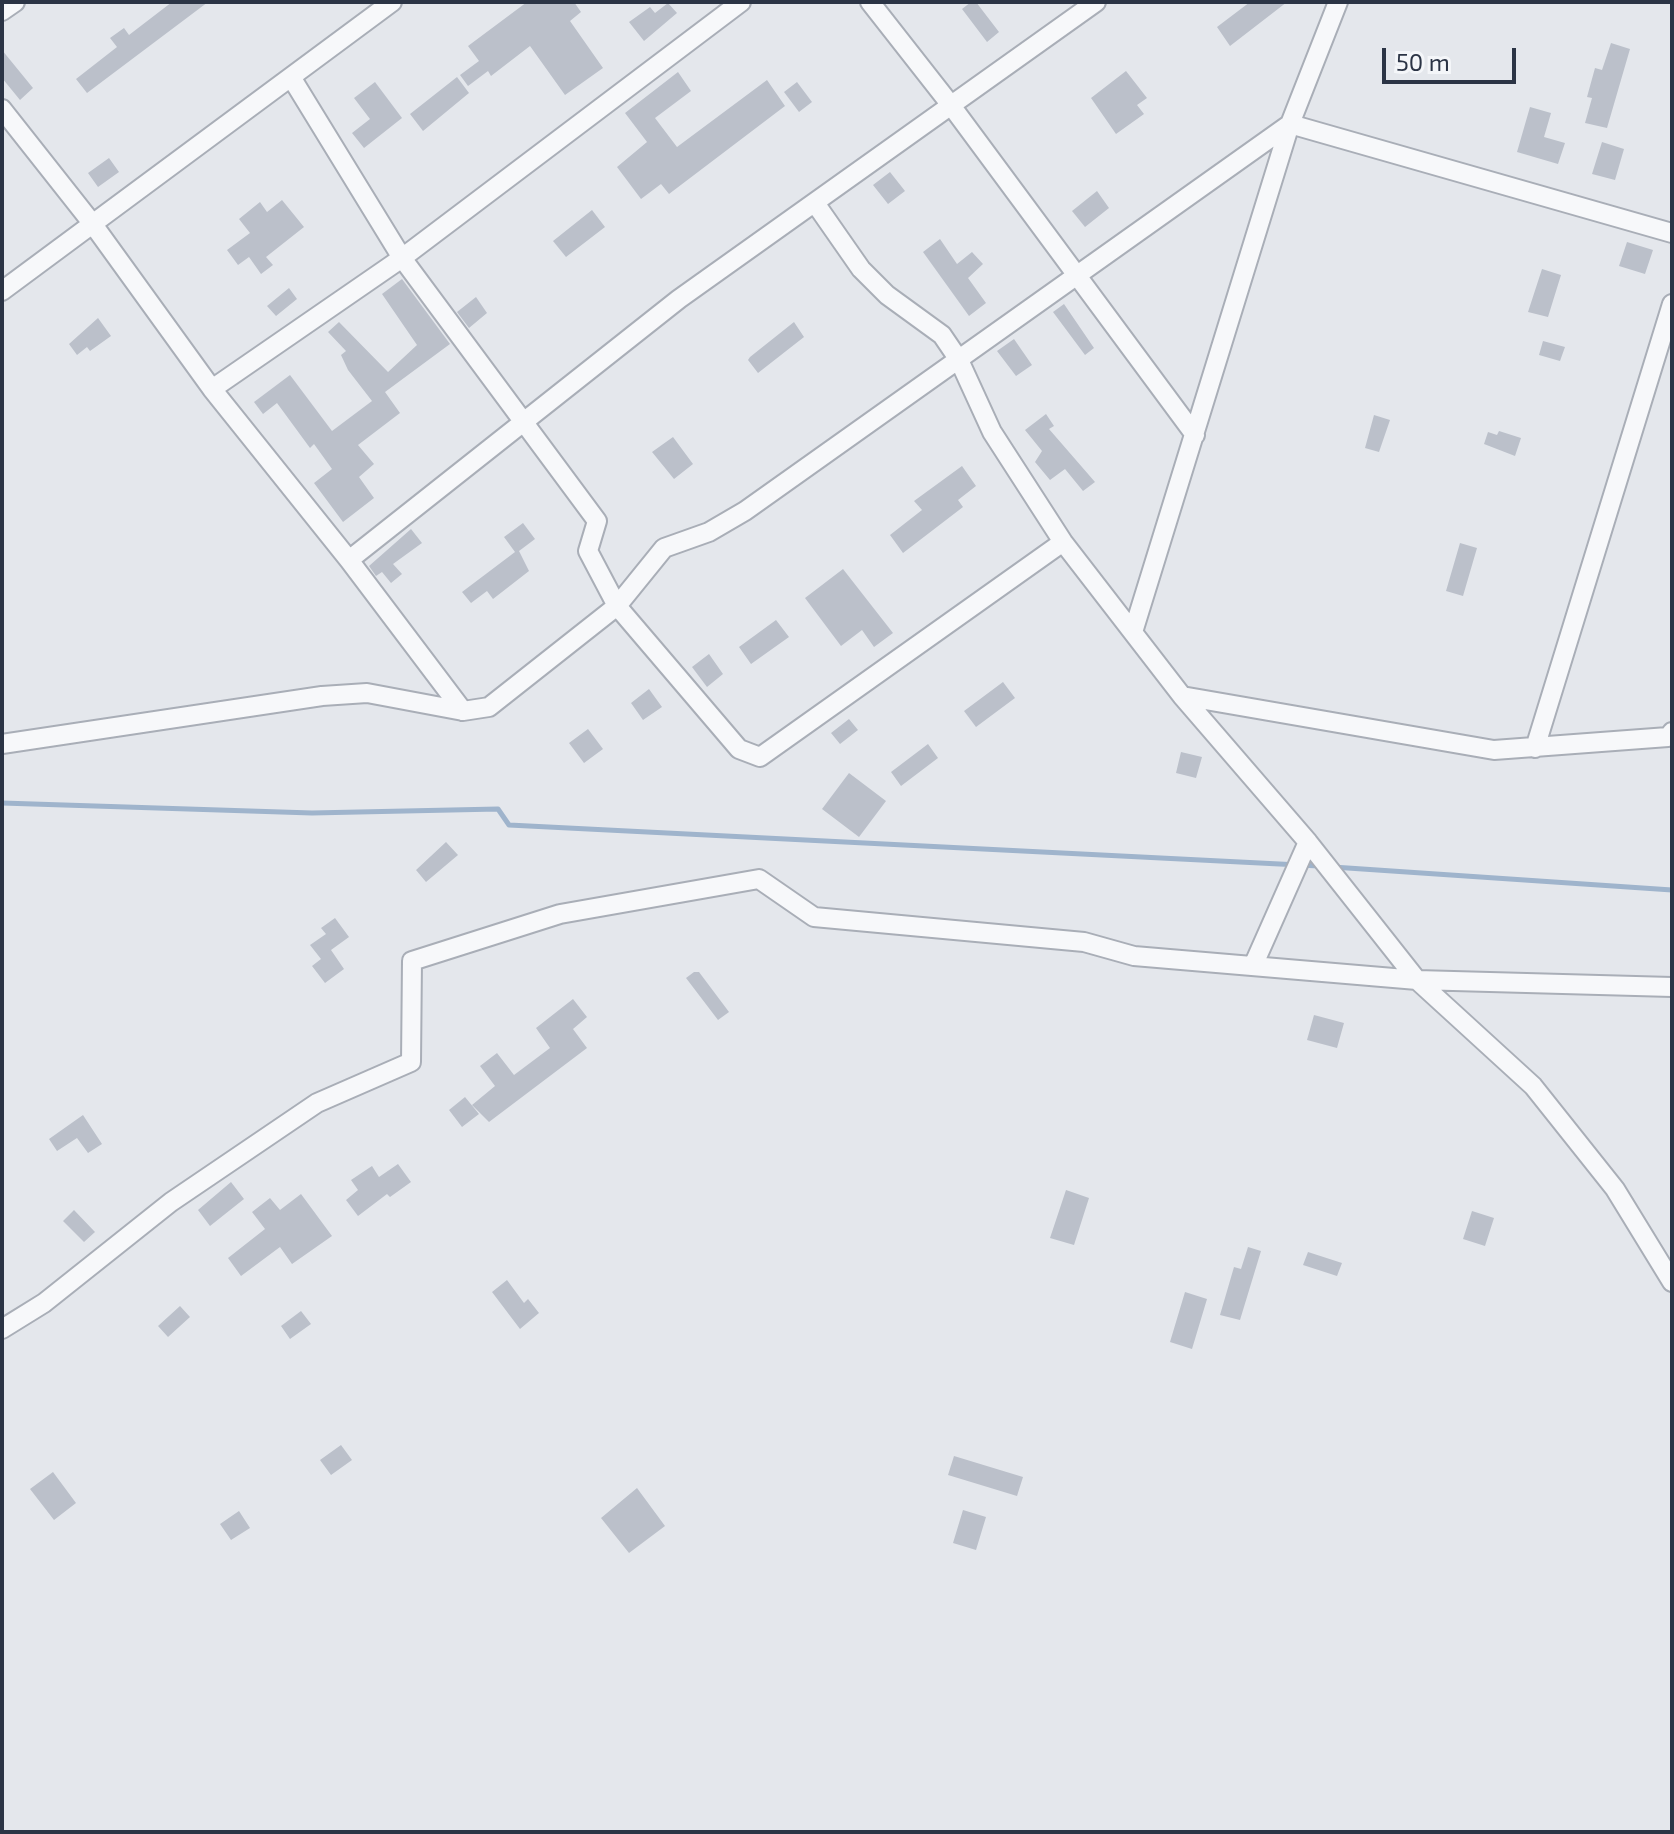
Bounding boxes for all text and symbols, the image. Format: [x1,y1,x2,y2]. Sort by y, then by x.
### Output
scale bar [1386,32,1520,82]
text: 50 m [1396,47,1450,76]

